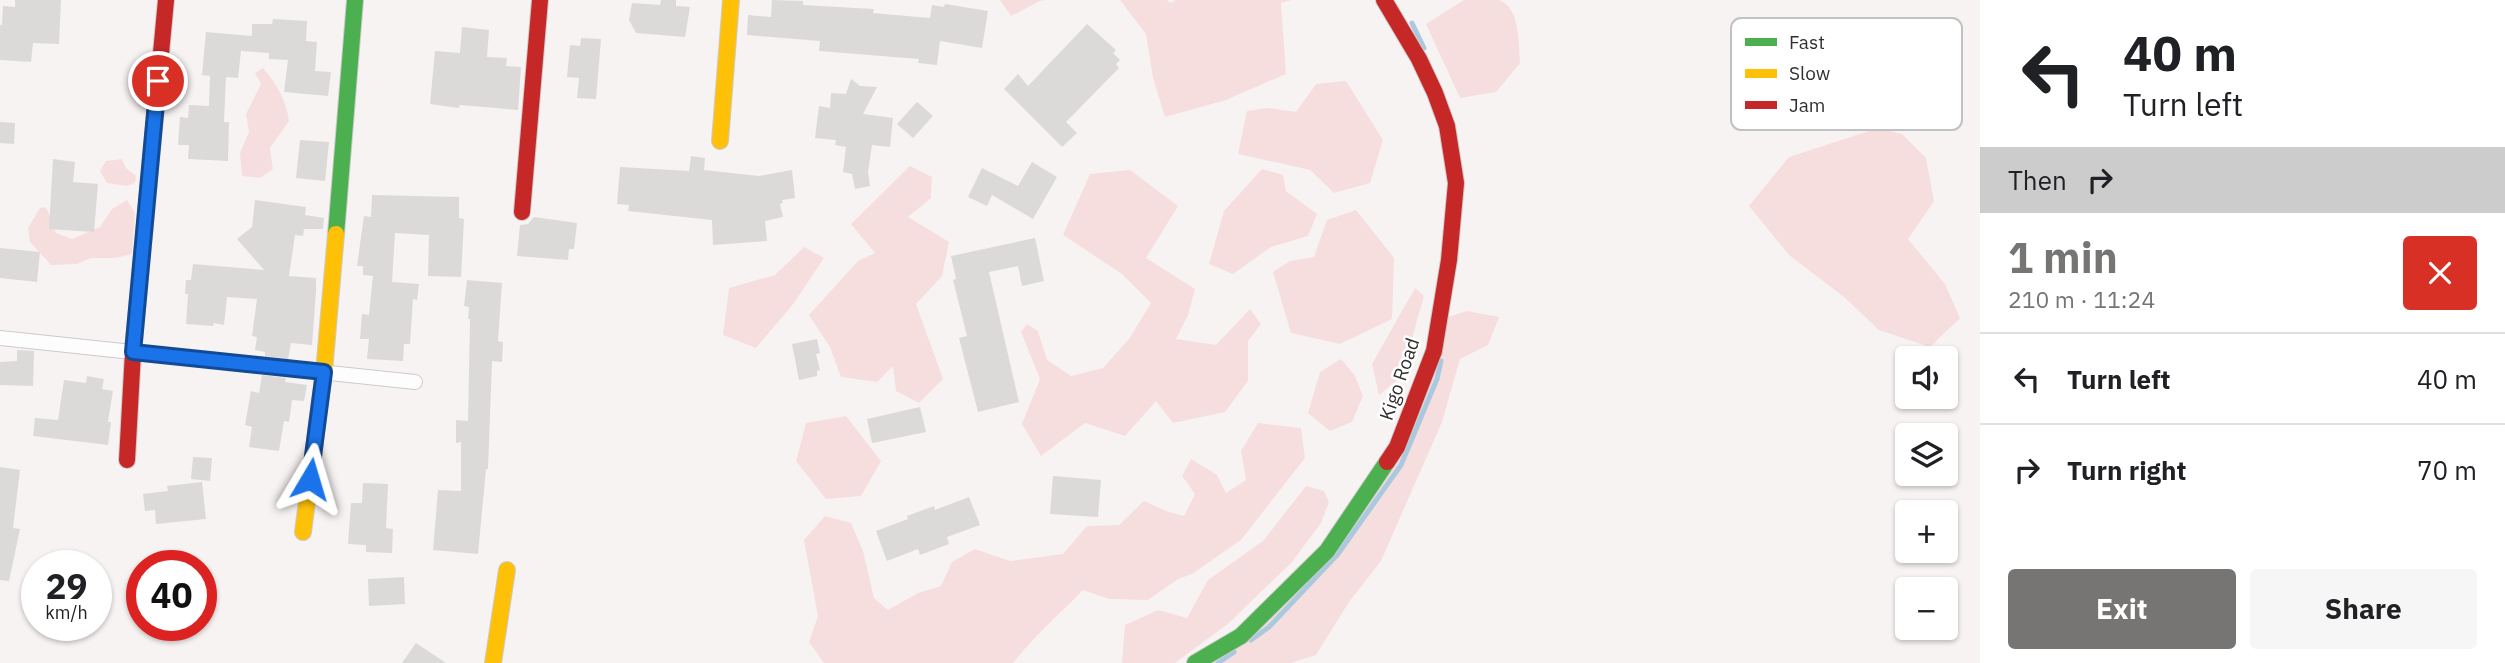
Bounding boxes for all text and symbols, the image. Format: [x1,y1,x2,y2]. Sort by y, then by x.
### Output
legend [1731,18,1962,130]
text: 40 m [2123,21,2237,84]
icon: left [2008,28,2099,119]
text: Fast [1789,30,1825,54]
pin [128,51,188,111]
text: Slow [1789,61,1830,85]
icon: arrive [139,62,177,100]
text: Turn left [2123,83,2243,125]
text: Jam [1789,93,1825,117]
icon: right [2081,161,2119,199]
text: Then [2008,163,2067,197]
text: 1 min [2008,230,2118,285]
button: close [2403,236,2477,310]
text: 210 m · 11:24 [2008,284,2155,314]
street label: Kigo Road [1374,335,1424,423]
map controls [1895,346,1958,640]
button: sound [1895,346,1958,409]
icon: left [2008,360,2046,398]
text: Turn left [2067,362,2170,396]
text: 40 m [2417,362,2477,396]
button: layers [1895,423,1958,486]
position arrow [273,442,347,516]
icon: right [2008,451,2046,489]
text: Turn right [2067,453,2186,487]
text: 70 m [2417,453,2477,487]
button: + [1895,500,1958,563]
speed limit sign: 40 [126,550,217,641]
text: 29 [45,563,88,609]
button: Exit [2008,569,2236,649]
button: Share [2250,569,2477,649]
button: − [1895,577,1958,640]
text: km/h [45,601,88,624]

